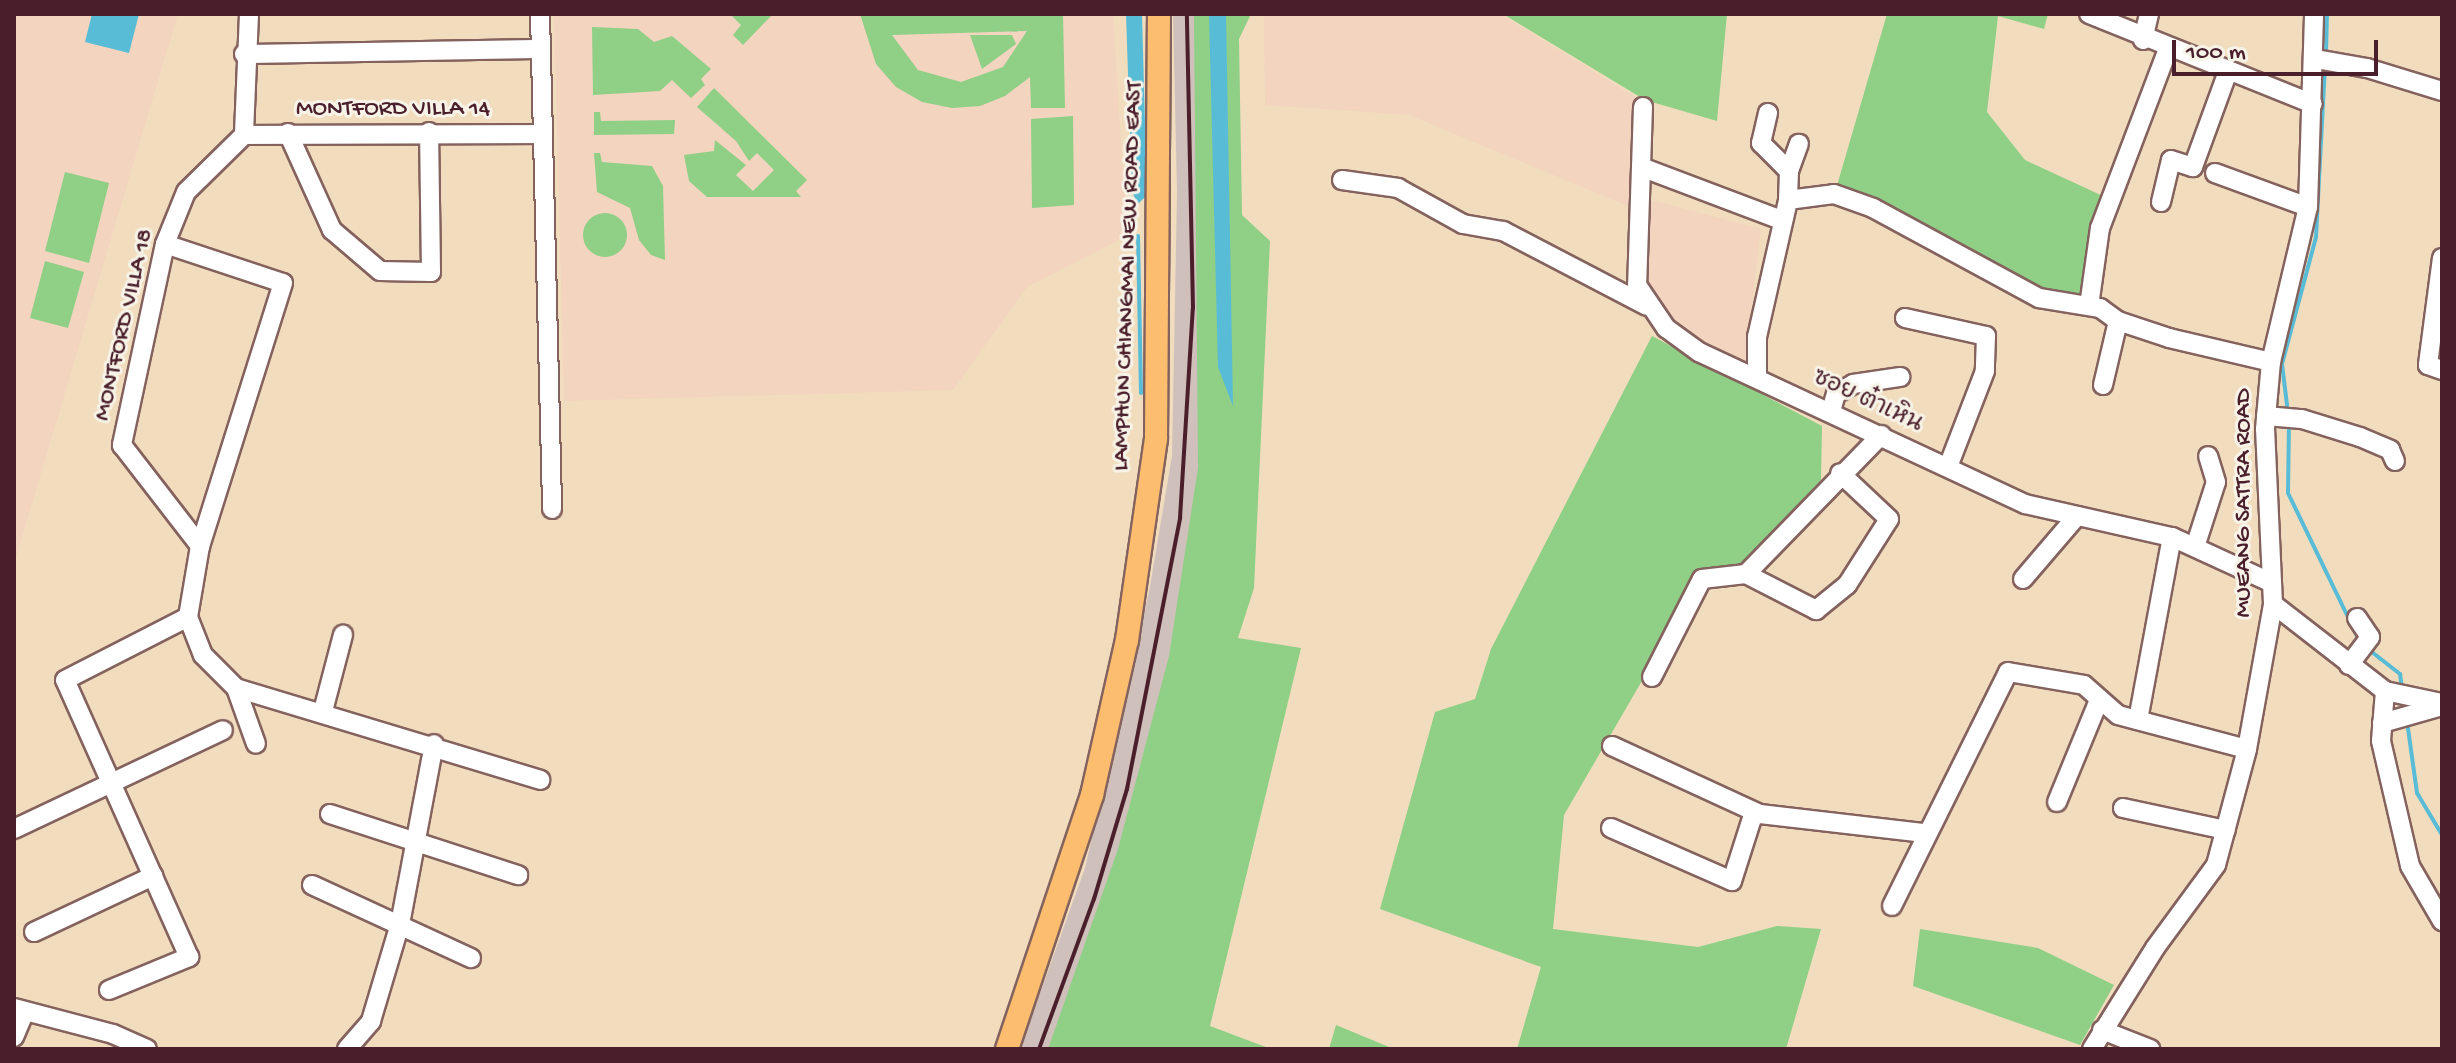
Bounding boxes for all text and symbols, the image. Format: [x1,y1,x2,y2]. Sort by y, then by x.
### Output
scale bar [2176,24,2382,74]
text: 100 m [2186,39,2246,68]
street label: LAMPHUN CHIANGMAI NEW ROAD EAST [1108,81,1150,471]
street label: MONTFORD VILLA 14 [296,96,490,124]
street label: MONTFORD VILLA 18 [89,226,161,424]
street label: ซอย ต๋าเหิน [1807,364,1927,440]
street label: MUEANG SATTRA ROAD [2231,388,2259,618]

